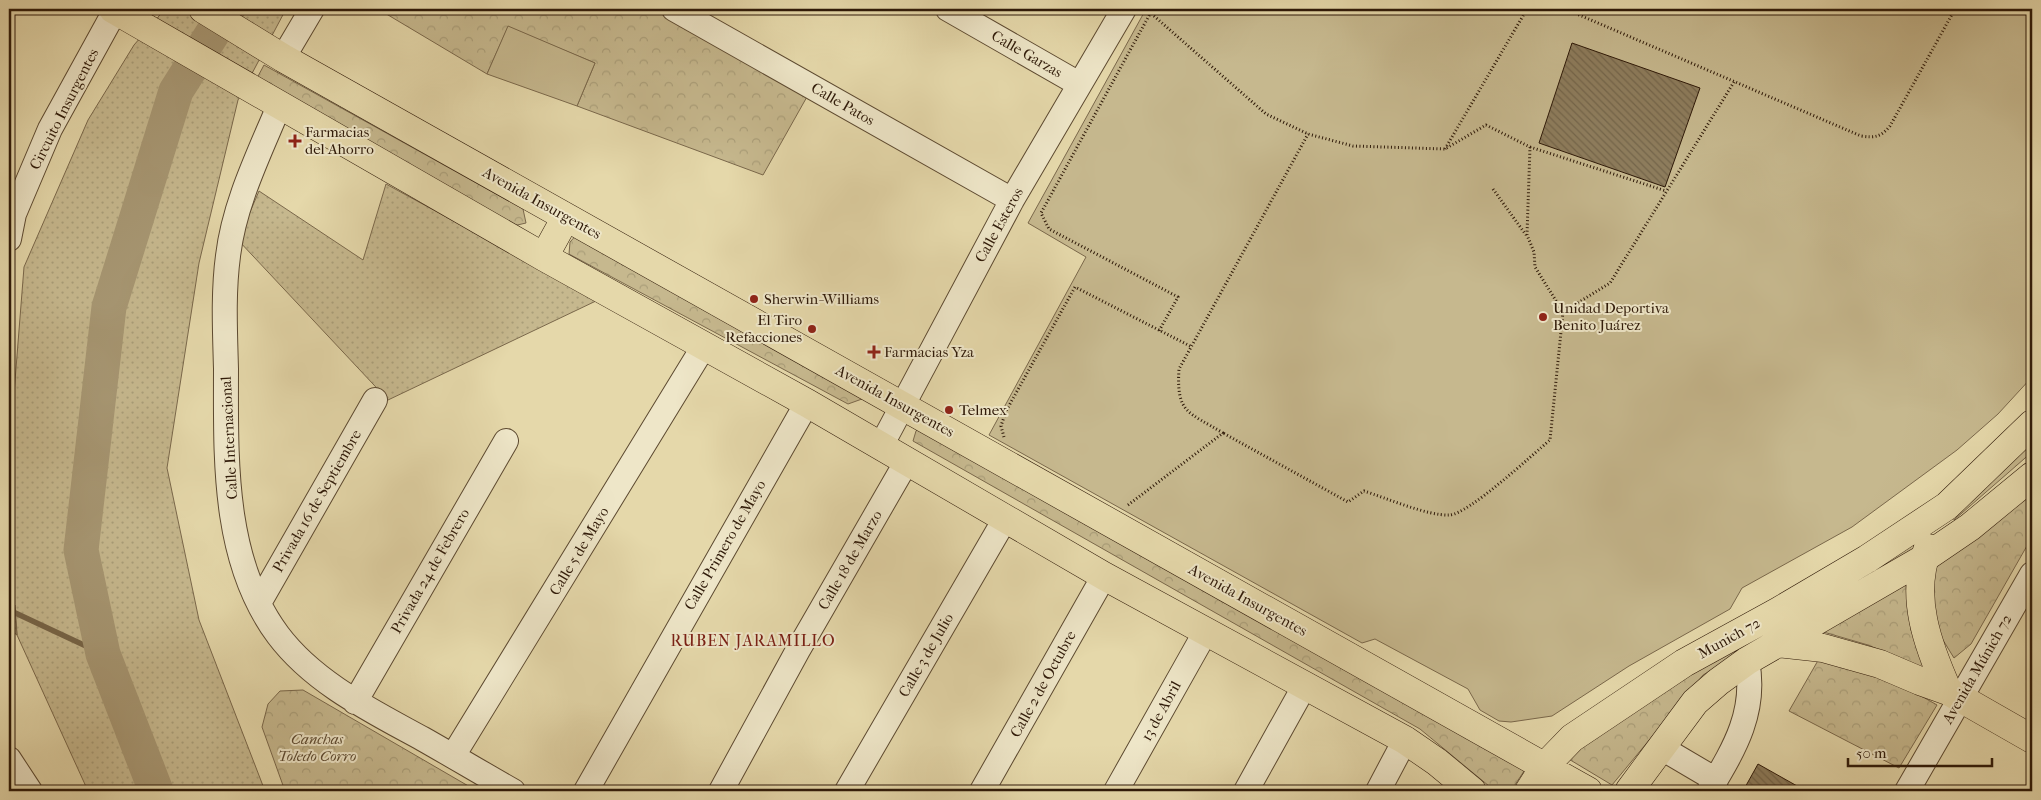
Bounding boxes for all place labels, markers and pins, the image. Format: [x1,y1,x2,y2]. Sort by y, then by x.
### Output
place label: Farmacias del Ahorro [305,123,374,158]
marker: Farmacias del Ahorro [289,135,301,147]
place label: Sherwin-Williams [764,290,879,308]
marker: Sherwin-Williams [748,293,760,305]
place label: Unidad Deportiva Benito Juárez [1553,299,1670,334]
place label: El Tiro Refacciones [725,311,802,346]
marker: Unidad Deportiva Benito Juárez [1537,311,1549,323]
marker: El Tiro Refacciones [806,323,818,335]
place label: Farmacias Yza [884,343,975,361]
marker: Farmacias Yza [868,346,880,358]
place label: Telmex [959,401,1007,419]
marker: Telmex [943,404,955,416]

